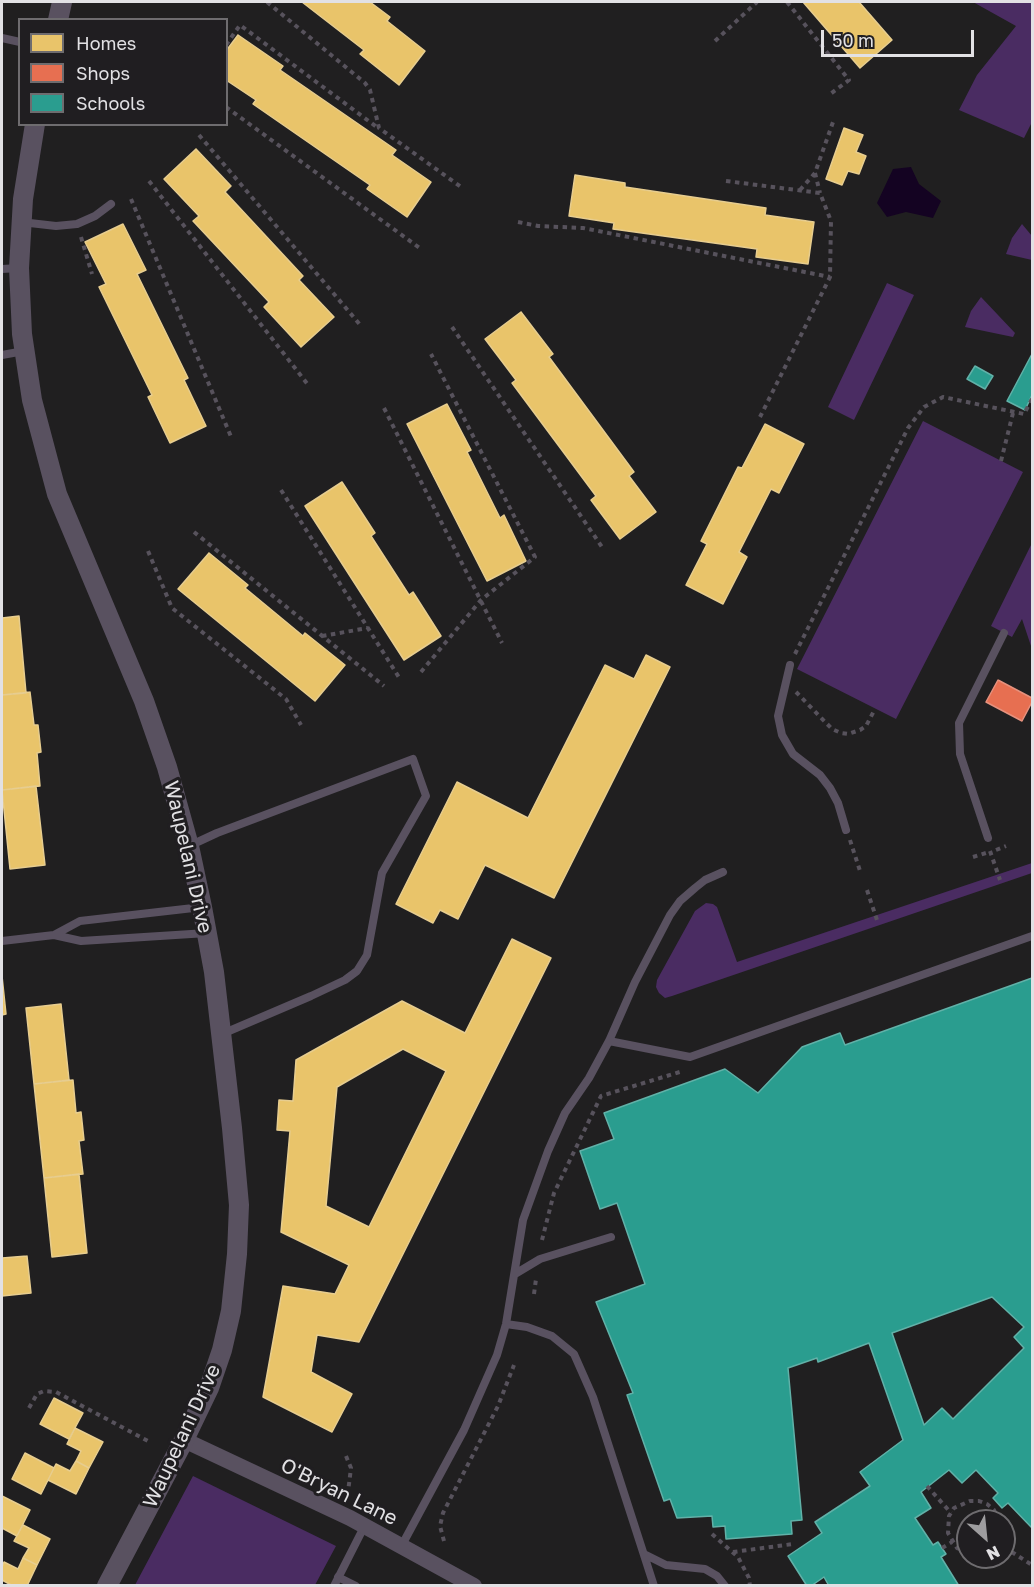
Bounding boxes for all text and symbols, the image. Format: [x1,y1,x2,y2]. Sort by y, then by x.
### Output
legend [18,18,228,126]
scale bar [824,18,977,56]
text: 50 m [832,29,874,51]
text: Homes [76,32,136,54]
text: Shops [76,62,130,84]
text: Schools [76,92,145,114]
street label: Waupelani Drive [159,778,217,936]
street label: Waupelani Drive [138,1360,226,1512]
street label: O'Bryan Lane [277,1453,401,1531]
north arrow [956,1509,1016,1569]
text: N [983,1542,1003,1565]

